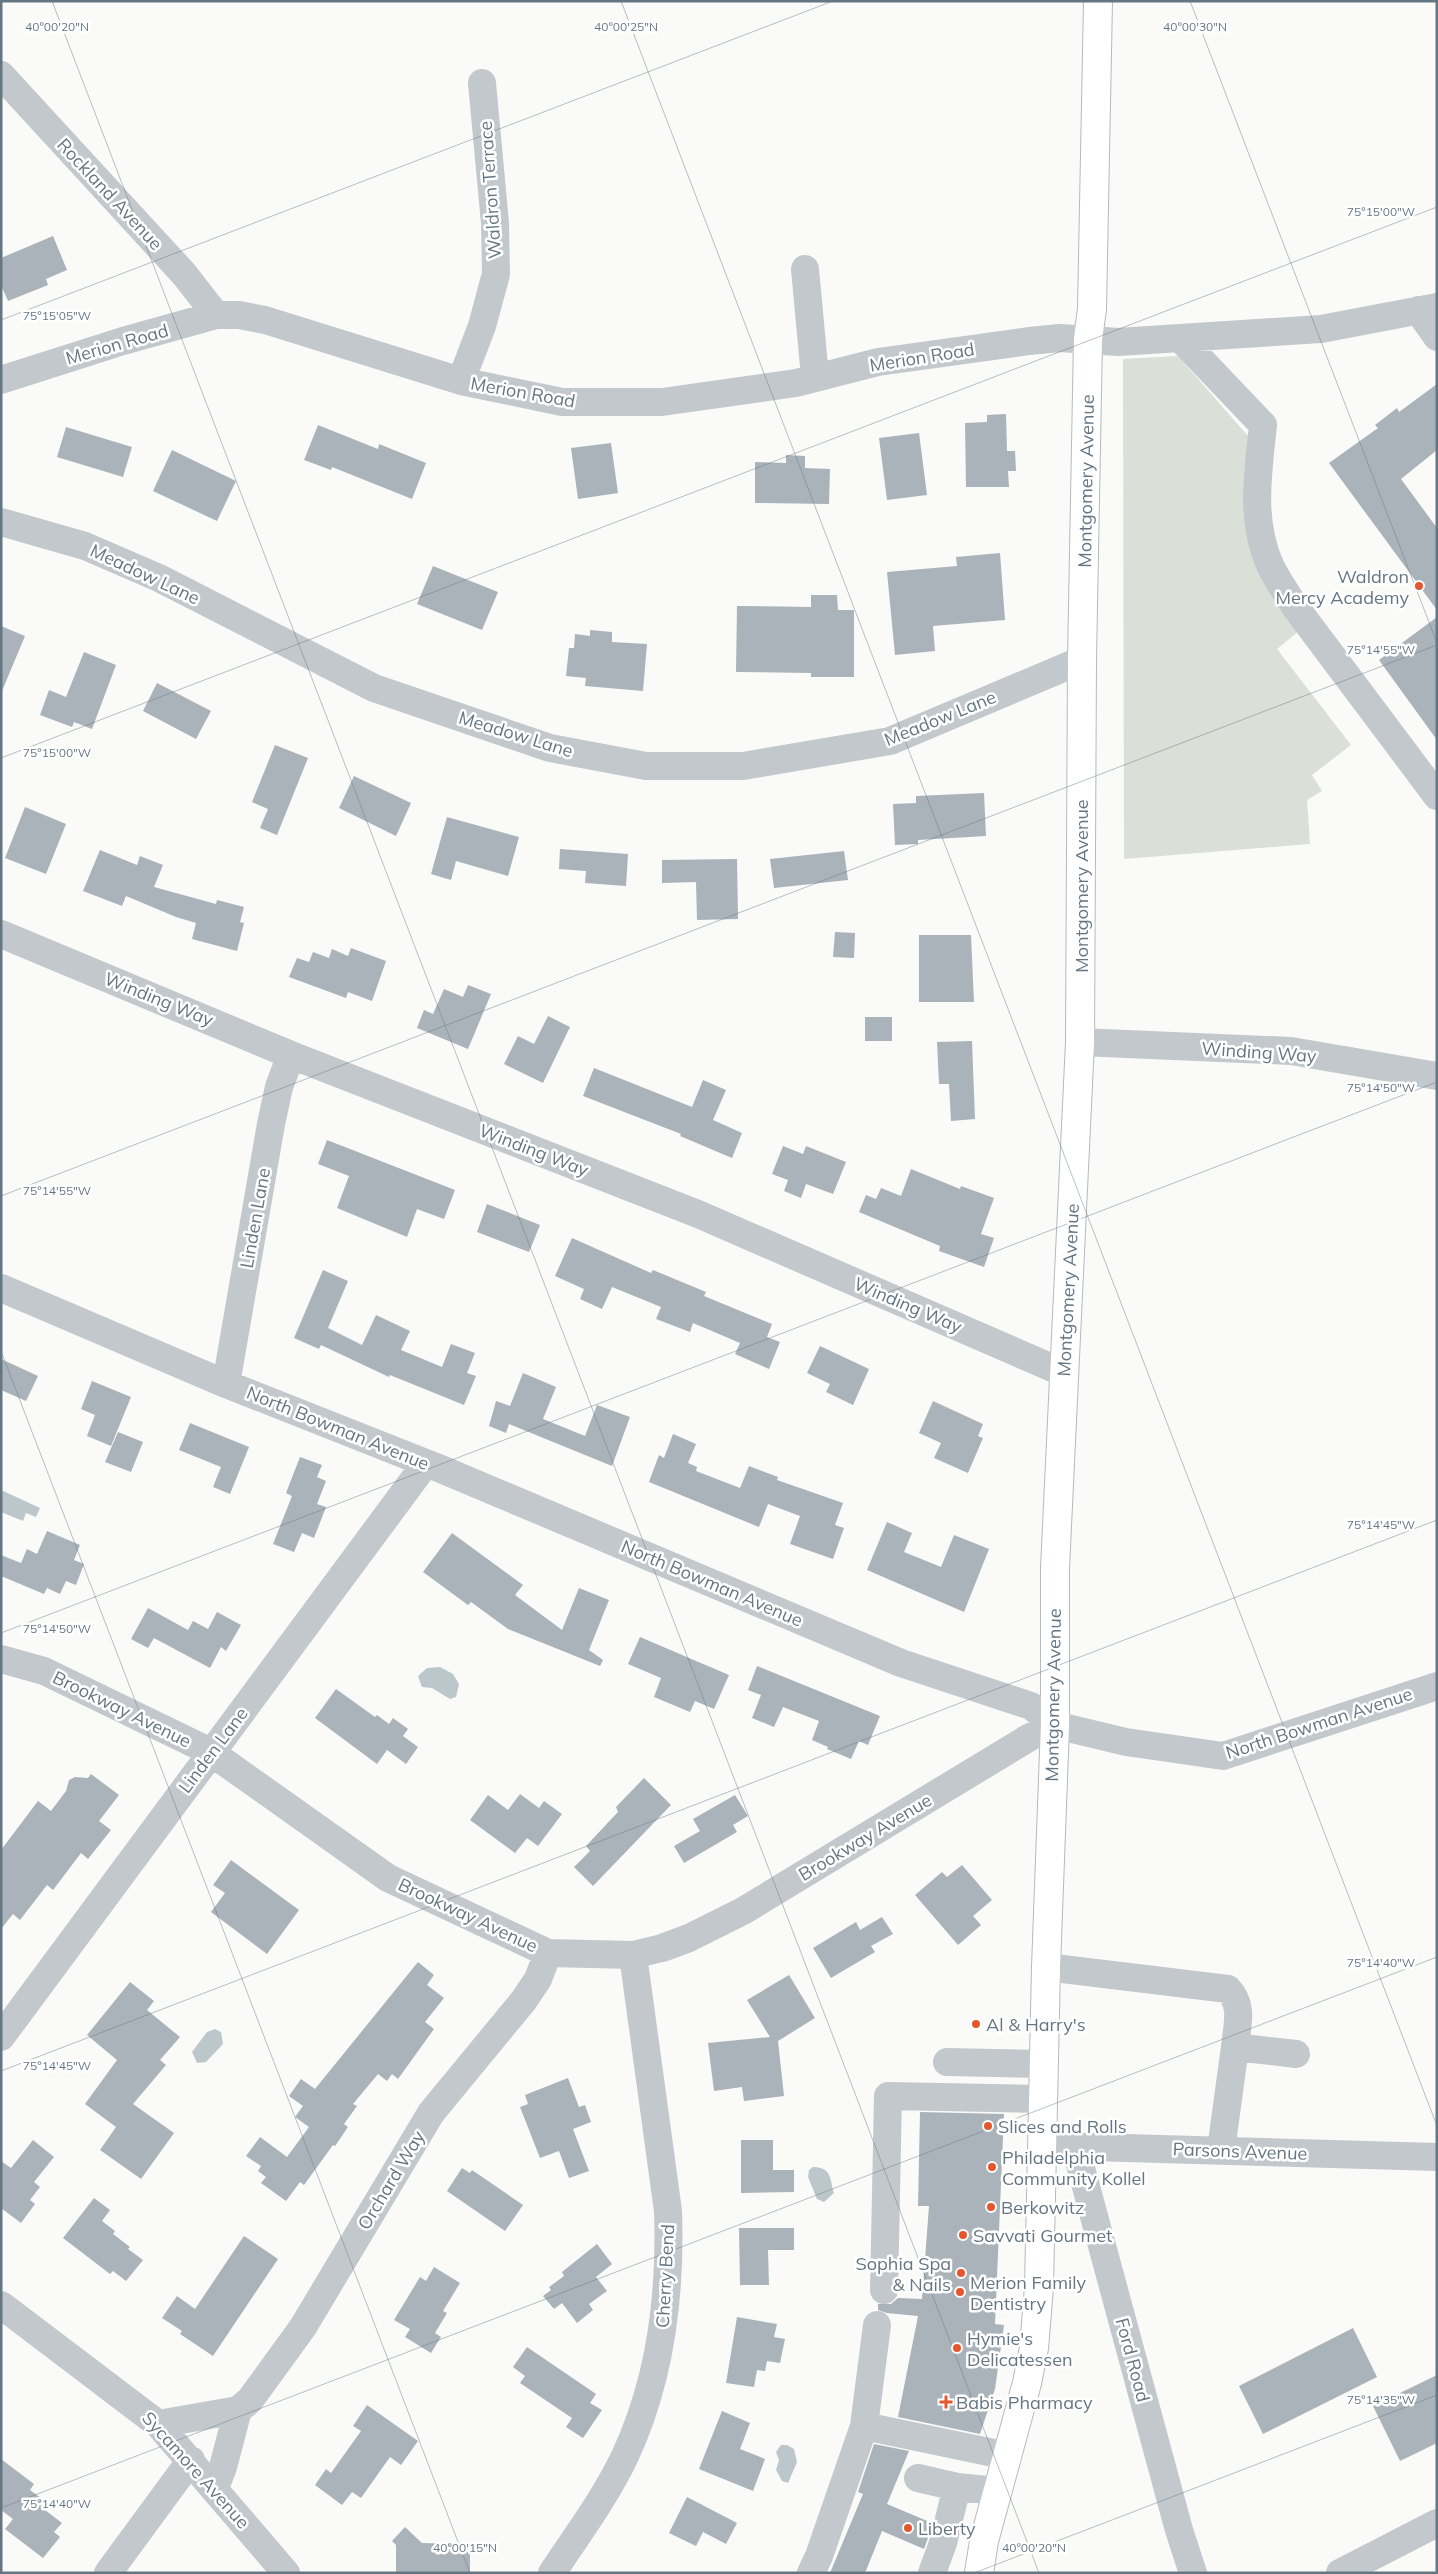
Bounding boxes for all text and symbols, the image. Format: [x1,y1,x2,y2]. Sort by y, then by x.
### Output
text: 40°00'20"N [25,19,89,34]
text: 40°00'25"N [594,19,658,34]
text: 40°00'30"N [1163,19,1227,34]
street label: Waldron Terrace [474,120,506,260]
street label: Rockland Avenue [52,133,168,255]
text: 75°15'00"W [1347,204,1415,219]
text: 75°15'05"W [23,308,91,323]
street label: Merion Road [63,318,171,370]
street label: Merion Road [868,337,976,377]
street label: Merion Road [469,371,577,413]
street label: Montgomery Avenue [1073,394,1099,568]
street label: Meadow Lane [87,539,203,609]
place label: Waldron Mercy Academy [1275,565,1409,609]
marker: Waldron Mercy Academy [1413,580,1425,592]
text: 75°14'55"W [1347,642,1415,657]
street label: Meadow Lane [881,685,999,751]
street label: Meadow Lane [456,706,576,762]
text: 75°15'00"W [23,745,91,760]
street label: Montgomery Avenue [1070,799,1093,973]
street label: Winding Way [101,967,217,1031]
street label: Winding Way [1201,1037,1318,1068]
text: 75°14'50"W [1347,1080,1415,1095]
street label: Winding Way [476,1119,592,1182]
street label: Linden Lane [235,1166,275,1270]
text: 75°14'55"W [23,1183,91,1198]
street label: Montgomery Avenue [1052,1203,1084,1377]
street label: Winding Way [850,1272,966,1338]
street label: North Bowman Avenue [243,1381,433,1475]
text: 75°14'45"W [1347,1517,1415,1532]
street label: North Bowman Avenue [618,1534,806,1632]
street label: Montgomery Avenue [1040,1608,1066,1782]
text: 75°14'50"W [23,1621,91,1636]
street label: Brookway Avenue [49,1665,195,1753]
street label: North Bowman Avenue [1223,1682,1415,1764]
street label: Linden Lane [173,1703,253,1797]
street label: Brookway Avenue [794,1788,936,1886]
street label: Brookway Avenue [395,1873,541,1957]
text: 75°14'40"W [1347,1955,1415,1970]
place label: Al & Harry's [986,2013,1086,2036]
marker: Al & Harry's [970,2018,982,2030]
text: 75°14'45"W [23,2058,91,2073]
place label: Slices and Rolls [998,2115,1127,2138]
marker: Slices and Rolls [982,2120,994,2132]
street label: Orchard Way [352,2126,430,2234]
street label: Parsons Avenue [1172,2137,1308,2165]
place label: Philadelphia Community Kollel [1002,2146,1146,2190]
marker: Philadelphia Community Kollel [986,2161,998,2173]
place label: Berkowitz [1001,2196,1084,2219]
marker: Berkowitz [985,2201,997,2213]
street label: Cherry Bend [651,2224,679,2328]
place label: Savvati Gourmet [973,2224,1112,2247]
marker: Savvati Gourmet [957,2229,969,2241]
place label: Sophia Spa & Nails [856,2252,951,2296]
marker: Sophia Spa & Nails [955,2267,967,2279]
place label: Merion Family Dentistry [970,2271,1087,2315]
marker: Merion Family Dentistry [954,2286,966,2298]
street label: Ford Road [1111,2315,1155,2405]
place label: Hymie's Delicatessen [967,2327,1073,2371]
marker: Hymie's Delicatessen [951,2342,963,2354]
place label: Babis Pharmacy [956,2391,1093,2414]
text: 75°14'35"W [1347,2392,1415,2407]
marker: Babis Pharmacy [940,2396,952,2408]
street label: Sycamore Avenue [137,2407,255,2533]
text: 75°14'40"W [23,2496,91,2511]
place label: Liberty [918,2517,976,2540]
marker: Liberty [902,2522,914,2534]
text: 40°00'15"N [433,2540,497,2555]
text: 40°00'20"N [1002,2540,1066,2555]

